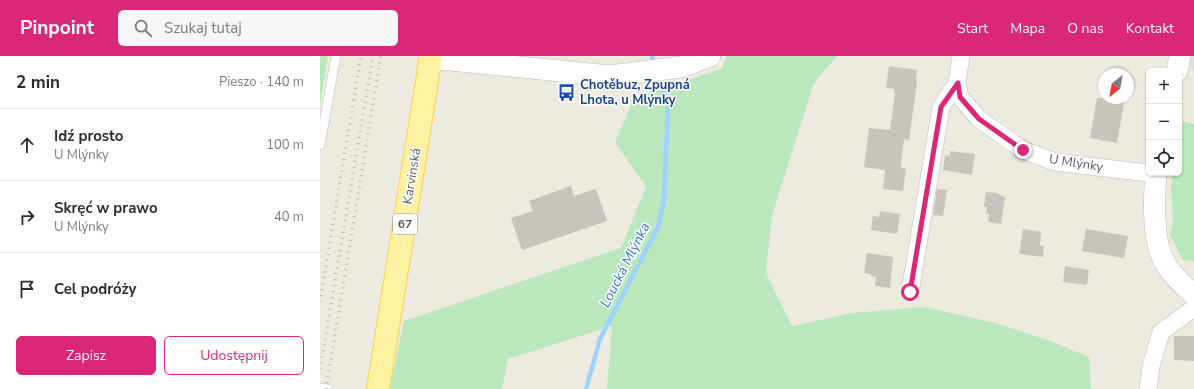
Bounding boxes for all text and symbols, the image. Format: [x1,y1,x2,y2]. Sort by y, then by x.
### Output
search box [118,10,398,46]
text: Pinpoint [20,15,94,41]
icon: search [132,17,154,39]
text: Szukaj tutaj [164,18,242,38]
text: Start [957,19,988,38]
text: Mapa [1010,19,1045,38]
text: O nas [1067,19,1104,38]
text: Kontakt [1126,19,1174,38]
north arrow [1098,68,1134,104]
map controls [1146,68,1182,176]
button: + [1146,68,1182,104]
text: 2 min [16,71,60,94]
text: Pieszo · 140 m [219,73,304,91]
place label: Chotěbuz, Zpupná Lhota, u Mlýnky [580,76,690,109]
bus stop icon: Chotěbuz, Zpupná Lhota, u Mlýnky [557,82,577,102]
button: − [1146,104,1182,140]
text: Idź prosto [54,126,123,146]
icon: ahead [16,134,38,156]
text: 100 m [266,136,304,154]
button: locate [1146,140,1182,176]
route end [1014,141,1032,159]
text: U Mlýnky [54,146,109,164]
street label: Karvinská [399,147,425,205]
street label: U Mlýnky [1048,150,1105,176]
text: Skręć w prawo [54,198,158,218]
icon: right [16,206,38,228]
text: 40 m [274,208,304,226]
road number: 67 [393,214,417,234]
text: U Mlýnky [54,218,109,236]
water label: Loucká Mlýnka [595,219,655,311]
icon: arrive [16,278,38,300]
text: Cel podróży [54,279,136,299]
route start [901,283,919,301]
button: Zapisz [16,336,156,375]
button: Udostępnij [164,336,304,375]

